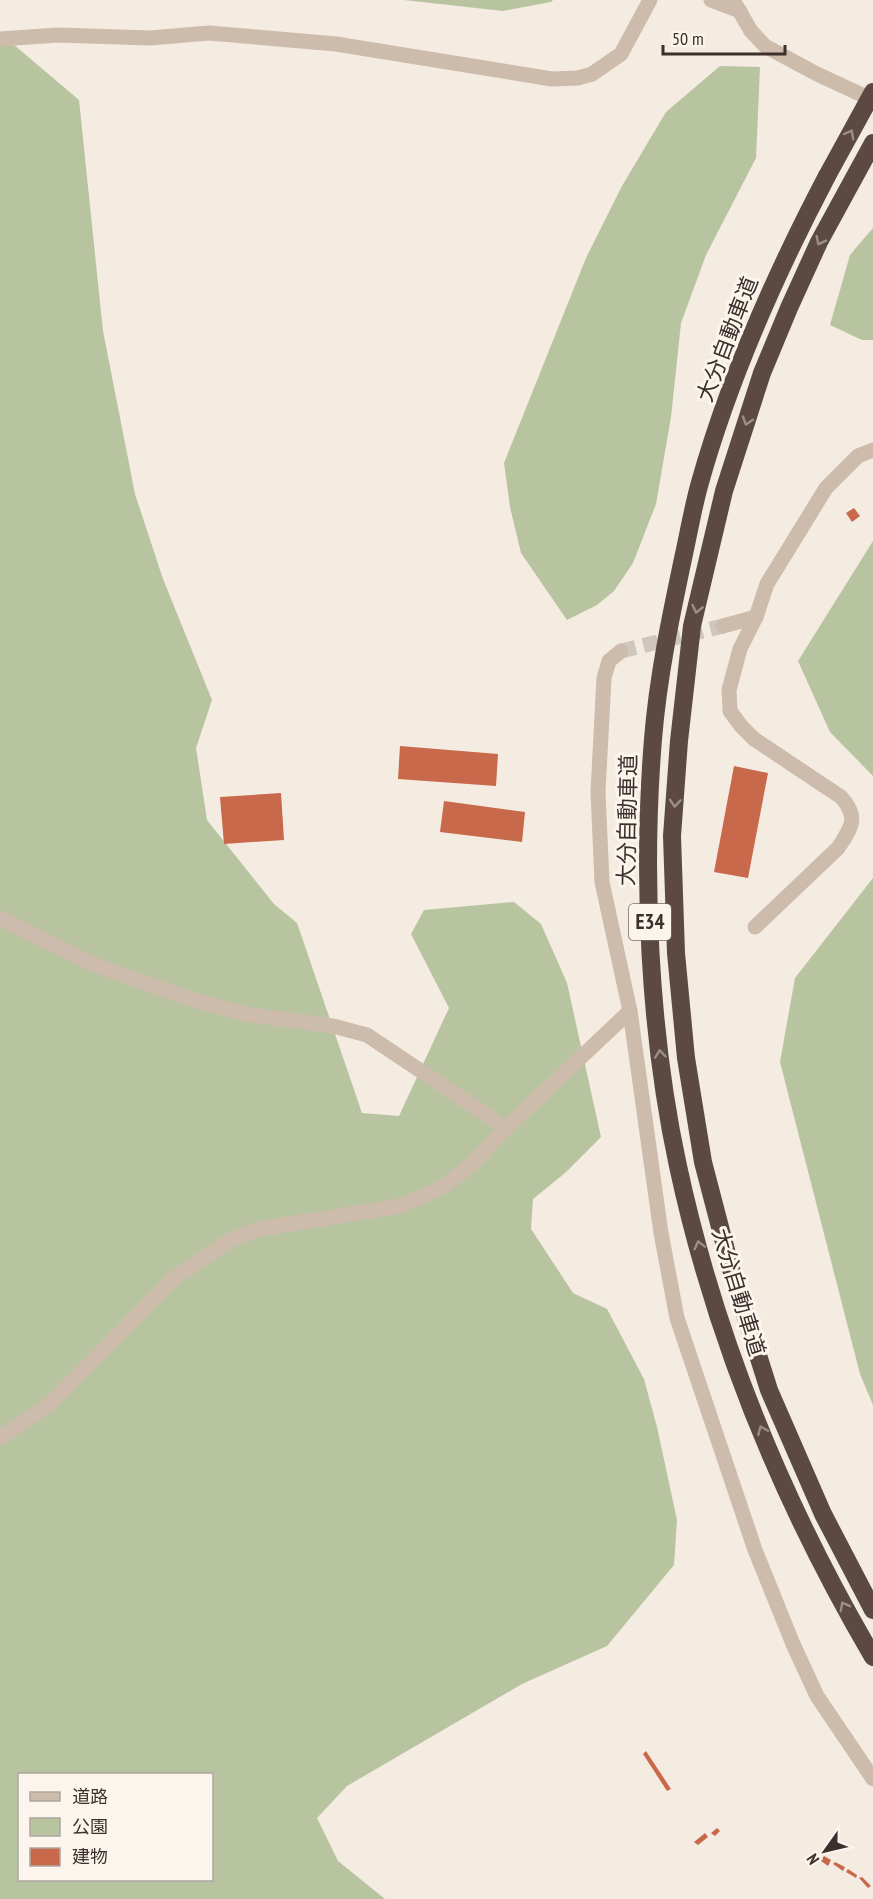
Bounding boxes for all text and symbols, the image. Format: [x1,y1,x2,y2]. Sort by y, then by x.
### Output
scale bar [663,18,784,56]
text: 50 m [672,27,704,50]
one-way arrow [843,130,854,140]
one-way arrow [816,234,827,245]
street label: 大分自動車道 [690,272,764,406]
one-way arrow [741,415,754,426]
one-way arrow [691,604,704,614]
street label: 大分自動車道 [612,754,642,886]
one-way arrow [668,798,681,807]
road number: E34 [629,904,671,940]
one-way arrow [654,1050,667,1059]
street label: 大分自動車道 [706,1225,772,1359]
one-way arrow [693,1241,706,1251]
one-way arrow [757,1425,769,1436]
one-way arrow [840,1602,851,1613]
legend [18,1773,213,1881]
text: 道路 [72,1785,108,1808]
text: 公園 [72,1815,108,1838]
north arrow [795,1821,855,1881]
text: 建物 [72,1845,108,1868]
text: N [802,1850,823,1869]

